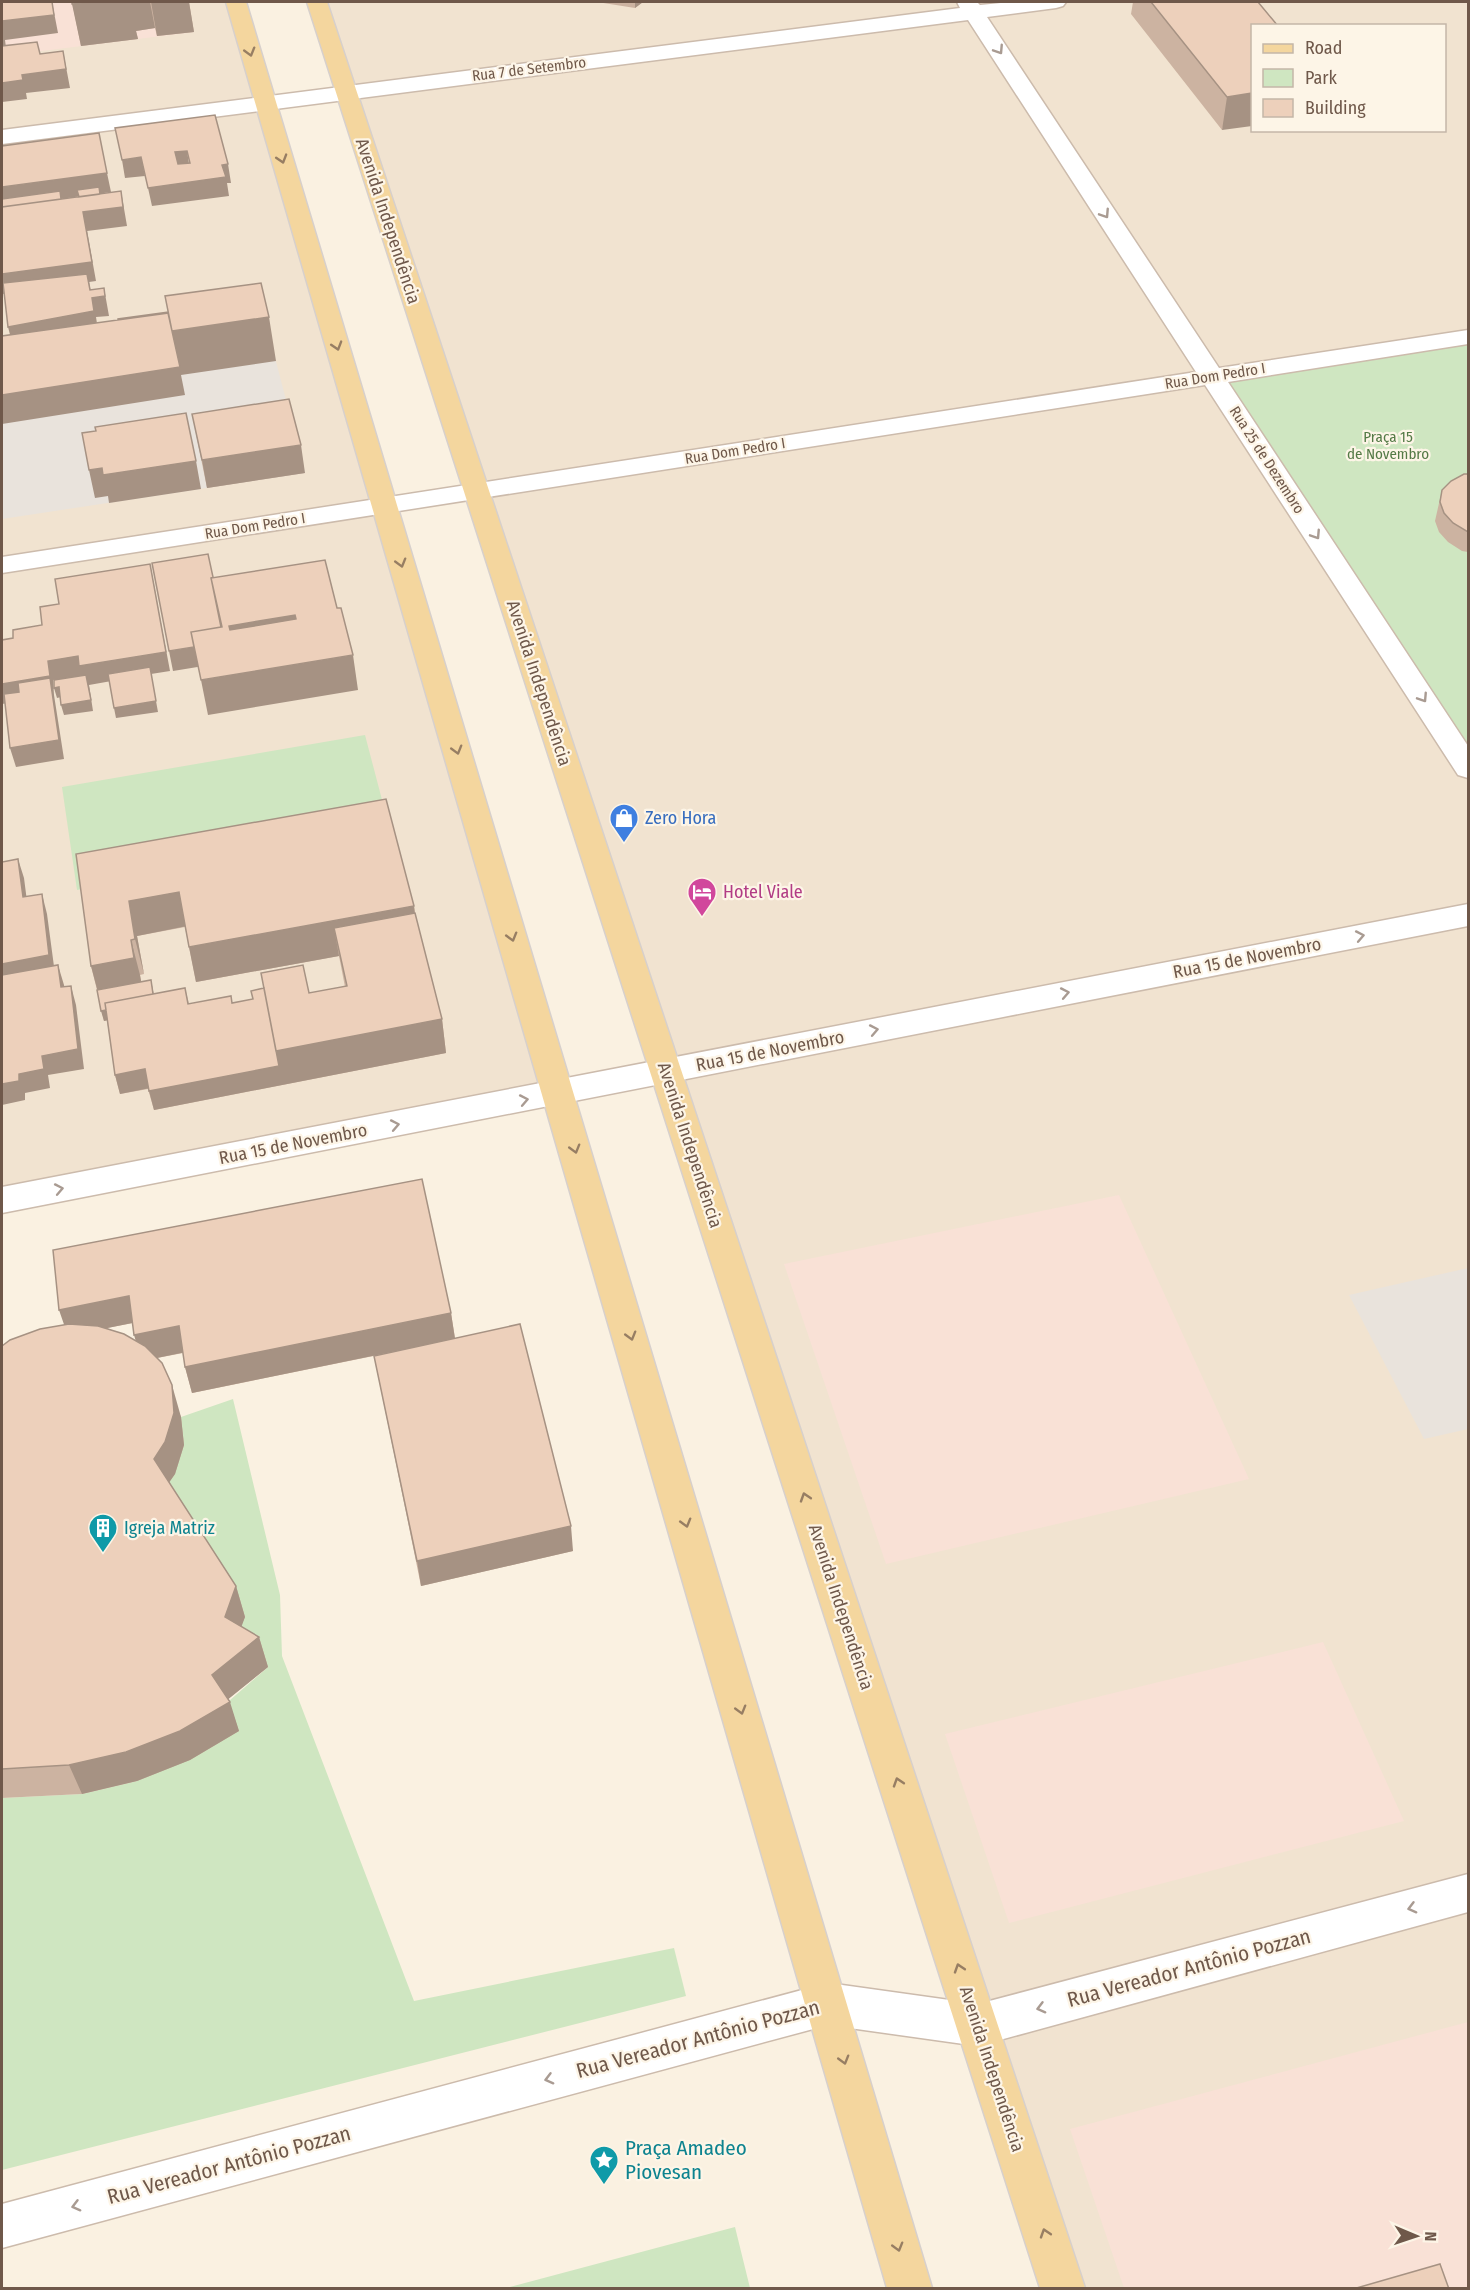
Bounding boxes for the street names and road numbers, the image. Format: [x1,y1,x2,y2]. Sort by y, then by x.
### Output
street label: Rua 7 de Setembro [471,53,587,85]
street label: Avenida Independência [351,135,425,307]
street label: Rua Dom Pedro I [1163,359,1267,393]
street label: Rua 25 de Dezembro [1226,403,1308,517]
street label: Rua Dom Pedro I [683,434,787,468]
street label: Rua Dom Pedro I [203,509,307,543]
street label: Avenida Independência [502,597,576,769]
street label: Rua 15 de Novembro [1171,933,1323,983]
street label: Rua 15 de Novembro [694,1026,846,1076]
street label: Avenida Independência [653,1059,727,1231]
street label: Rua 15 de Novembro [217,1119,369,1169]
street label: Avenida Independência [804,1521,878,1693]
street label: Rua Vereador Antônio Pozzan [1064,1923,1314,2013]
street label: Avenida Independência [955,1983,1029,2155]
street label: Rua Vereador Antônio Pozzan [573,1994,823,2084]
street label: Rua Vereador Antônio Pozzan [104,2120,354,2210]

